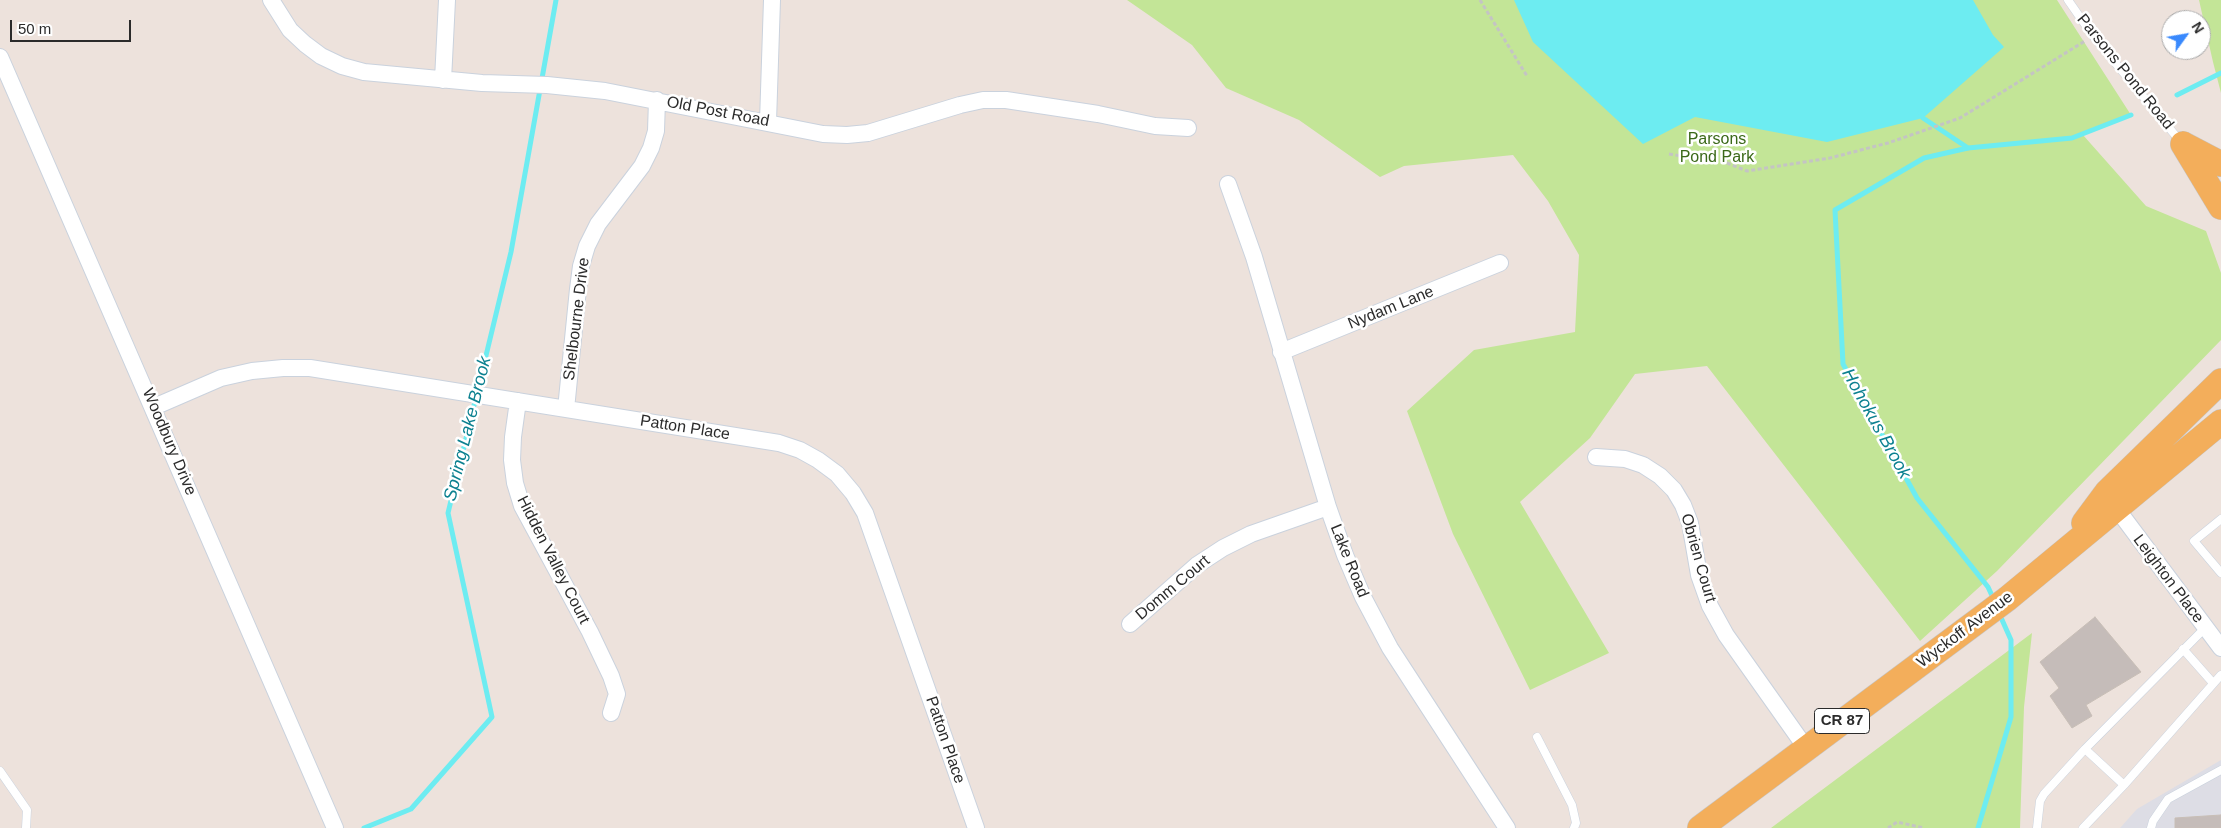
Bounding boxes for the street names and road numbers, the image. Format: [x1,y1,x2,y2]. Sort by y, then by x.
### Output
street label: Parsons Pond Road [2072,10,2178,134]
street label: Old Post Road [665,93,771,131]
street label: Shelbourne Drive [560,256,594,382]
street label: Nydam Lane [1345,282,1437,334]
street label: Woodbury Drive [138,386,200,498]
street label: Patton Place [639,411,731,445]
street label: Hidden Valley Court [512,493,594,627]
street label: Obrien Court [1676,511,1720,605]
street label: Lake Road [1326,522,1372,600]
street label: Leighton Place [2128,531,2208,627]
street label: Domm Court [1132,552,1214,624]
street label: Wyckoff Avenue [1913,588,2017,672]
street label: Patton Place [921,694,969,786]
road number: CR 87 [1814,708,1870,734]

